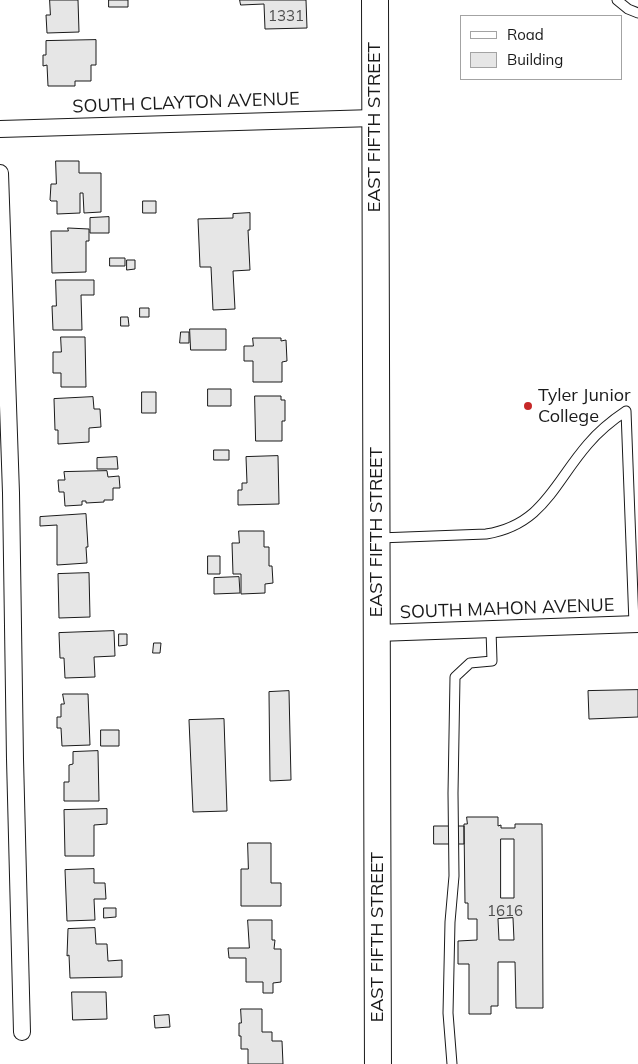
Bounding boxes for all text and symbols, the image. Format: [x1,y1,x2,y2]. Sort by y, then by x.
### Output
house number: 1331 [268,7,304,25]
legend [460,15,623,80]
text: Road [507,25,544,44]
street label: EAST FIFTH STREET [364,42,386,212]
text: Building [507,50,563,69]
street label: SOUTH CLAYTON AVENUE [72,88,300,118]
place label: Tyler Junior College [538,385,630,428]
marker: Tyler Junior College [522,400,534,412]
street label: EAST FIFTH STREET [366,447,388,617]
street label: SOUTH MAHON AVENUE [399,594,615,624]
street label: EAST FIFTH STREET [367,852,389,1022]
house number: 1616 [487,902,523,920]

